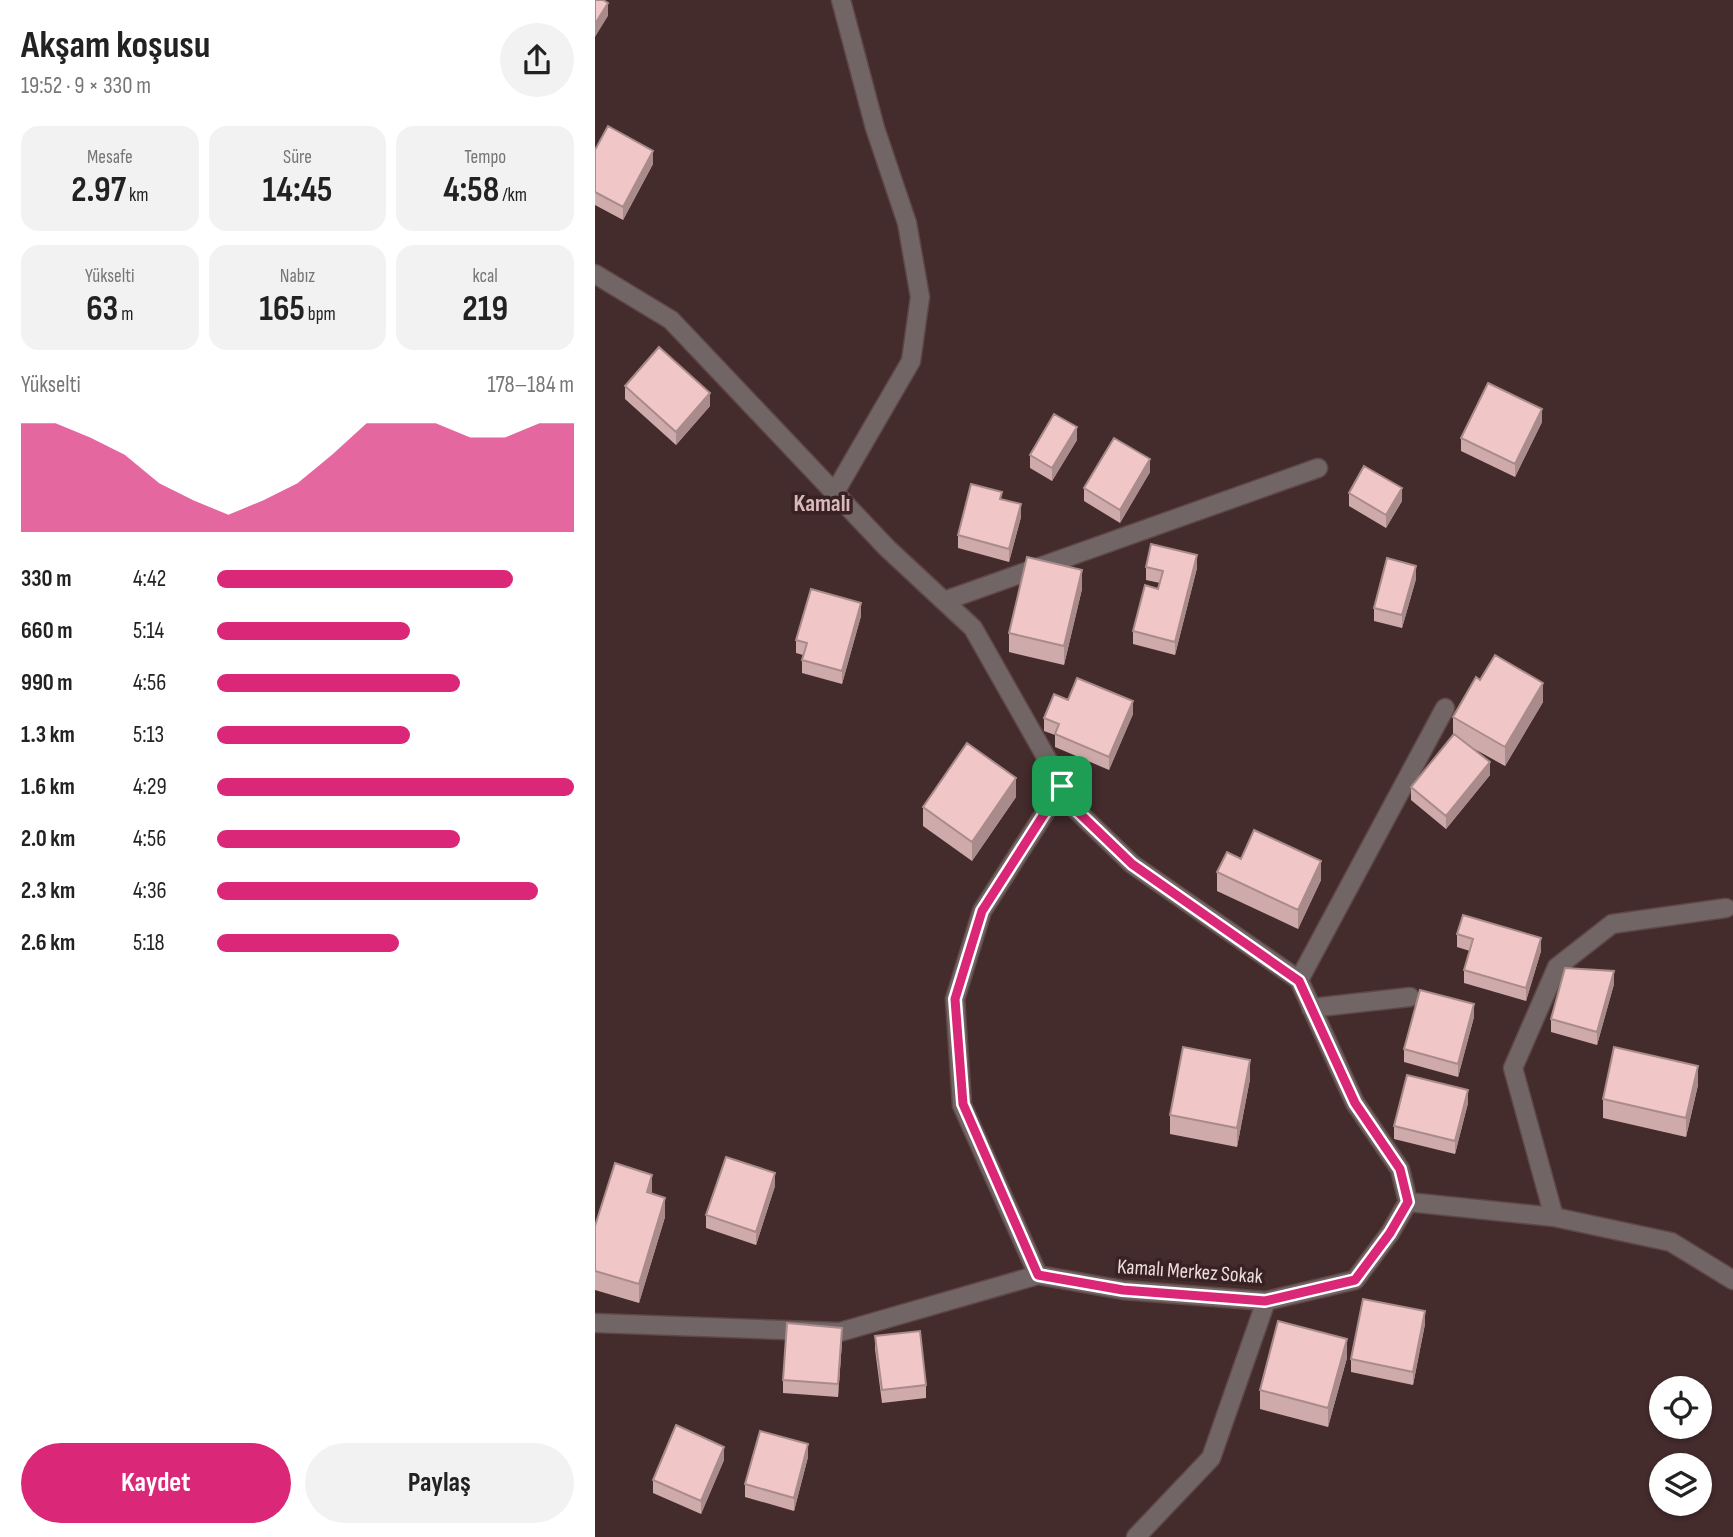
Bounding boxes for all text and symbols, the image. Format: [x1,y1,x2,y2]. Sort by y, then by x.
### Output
text: Akşam koşusu [21,23,210,68]
button: share [500,23,574,97]
text: 19:52 · 9 × 330 m [21,72,151,100]
text: Mesafe [87,146,133,169]
text: Süre [283,146,312,169]
text: Tempo [464,146,506,169]
text: 2.97 [71,169,126,212]
text: 14:45 [263,169,332,212]
text: 4:58 [443,169,499,212]
text: km [126,184,148,207]
text: /km [499,184,527,207]
text: Yükselti [85,265,135,288]
text: Nabız [280,265,315,288]
text: kcal [473,265,498,288]
text: 63 [86,288,118,331]
text: 165 [259,288,305,331]
text: 219 [462,288,508,331]
text: m [118,303,134,326]
text: bpm [305,303,336,326]
text: Yükselti [21,371,81,399]
text: 178–184 m [487,371,574,399]
district label: Kamalı [794,489,850,518]
text: 330 m [21,565,71,593]
text: 4:42 [133,565,166,593]
text: 660 m [21,617,72,645]
text: 5:14 [133,617,164,645]
text: 990 m [21,669,73,697]
text: 4:56 [133,669,166,697]
text: 1.3 km [21,721,75,749]
text: 5:13 [133,721,164,749]
pin [1032,756,1092,816]
icon: arrive [1043,767,1081,805]
text: 1.6 km [21,773,75,801]
text: 4:29 [133,773,167,801]
text: 2.0 km [21,825,75,853]
text: 4:56 [133,825,166,853]
text: 2.3 km [21,877,75,905]
text: 4:36 [133,877,167,905]
text: 2.6 km [21,929,75,957]
text: 5:18 [133,929,165,957]
street label: Kamalı Merkez Sokak [1116,1254,1264,1289]
map controls [1649,1376,1712,1516]
button: locate [1649,1376,1712,1439]
button: Kaydet [21,1443,291,1523]
button: Paylaş [305,1443,574,1523]
button: layers [1649,1453,1712,1516]

